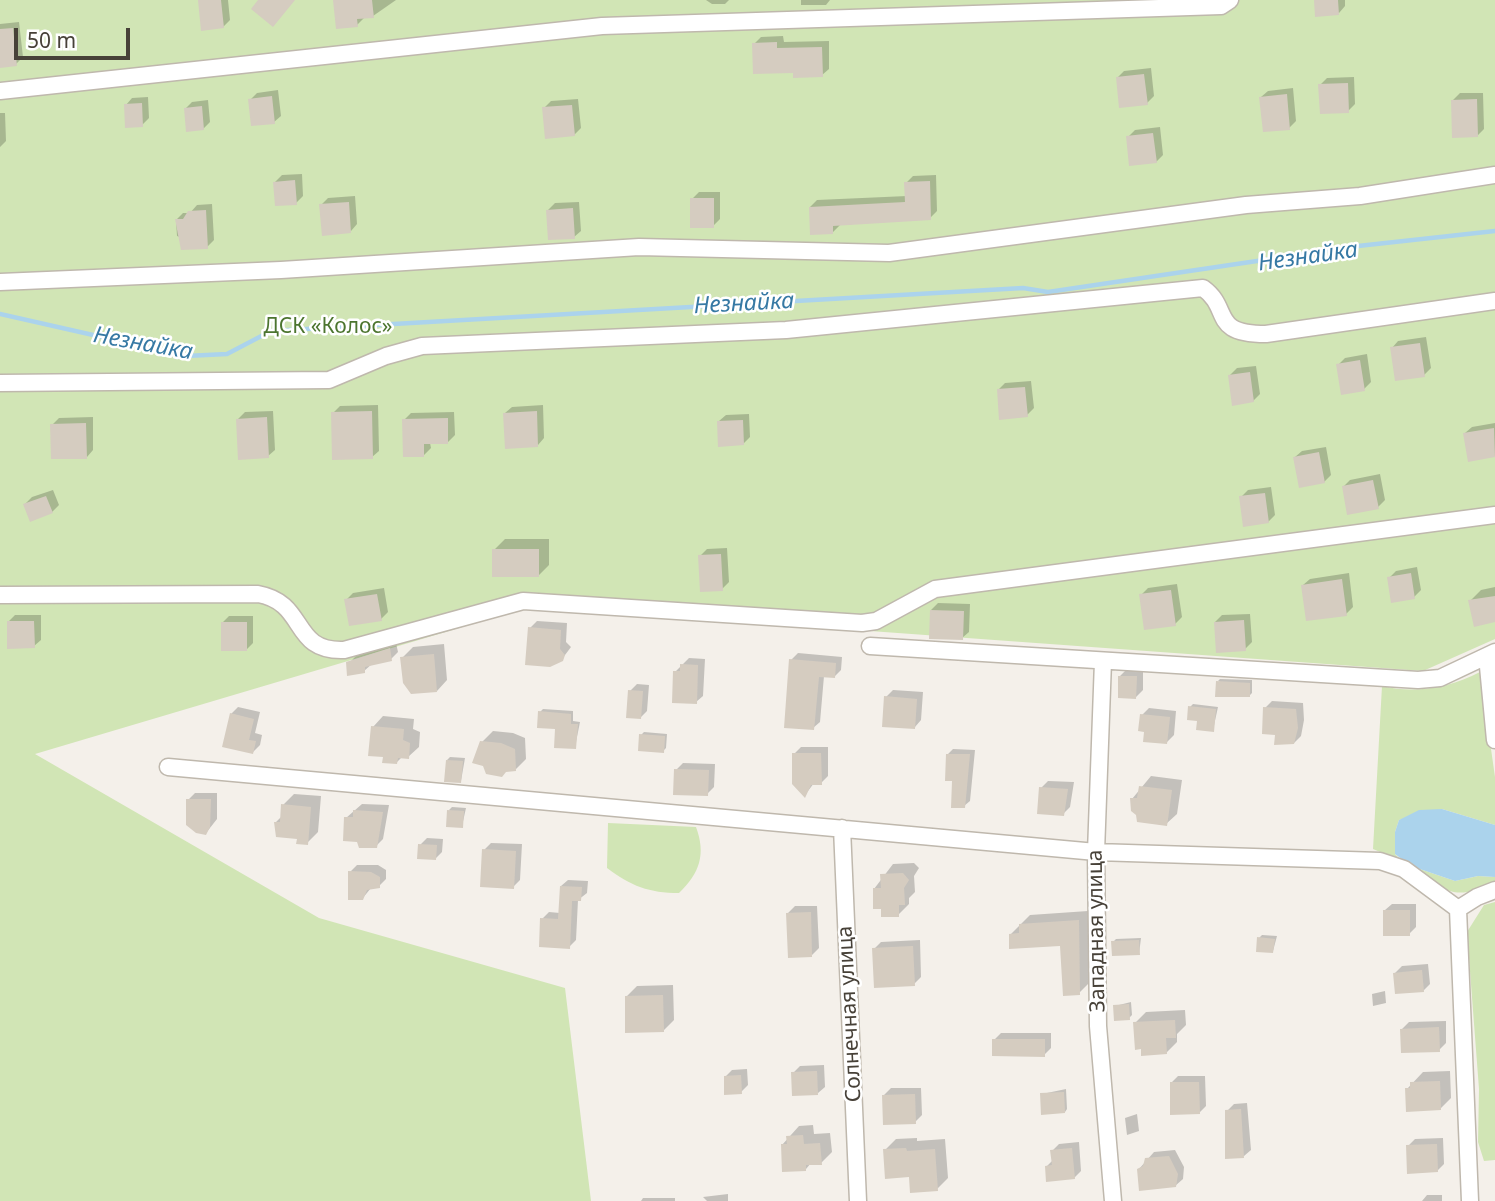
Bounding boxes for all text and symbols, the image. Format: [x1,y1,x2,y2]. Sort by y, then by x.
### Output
scale bar [18,14,133,58]
text: 50 m [27,26,76,54]
water label: Незнайка [1256,236,1360,278]
water label: Незнайка [693,288,795,320]
park label: ДСК «Колос» [263,314,393,340]
water label: Незнайка [91,322,195,366]
street label: Западная улица [1083,849,1111,1013]
street label: Солнечная улица [833,925,867,1103]

